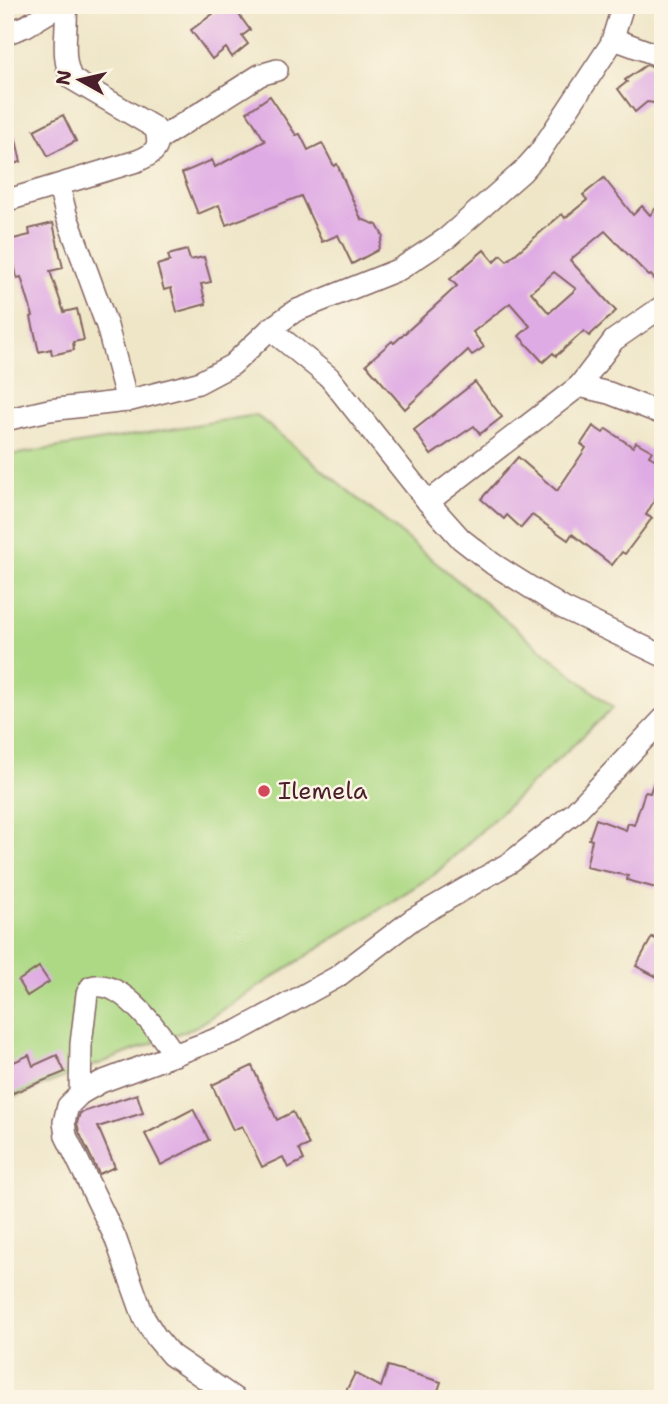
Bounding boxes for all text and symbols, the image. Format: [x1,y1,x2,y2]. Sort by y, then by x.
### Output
north arrow [46,46,116,116]
text: N [50,69,77,87]
place label: Ilemela [278,775,368,807]
marker: Ilemela [256,783,272,799]

